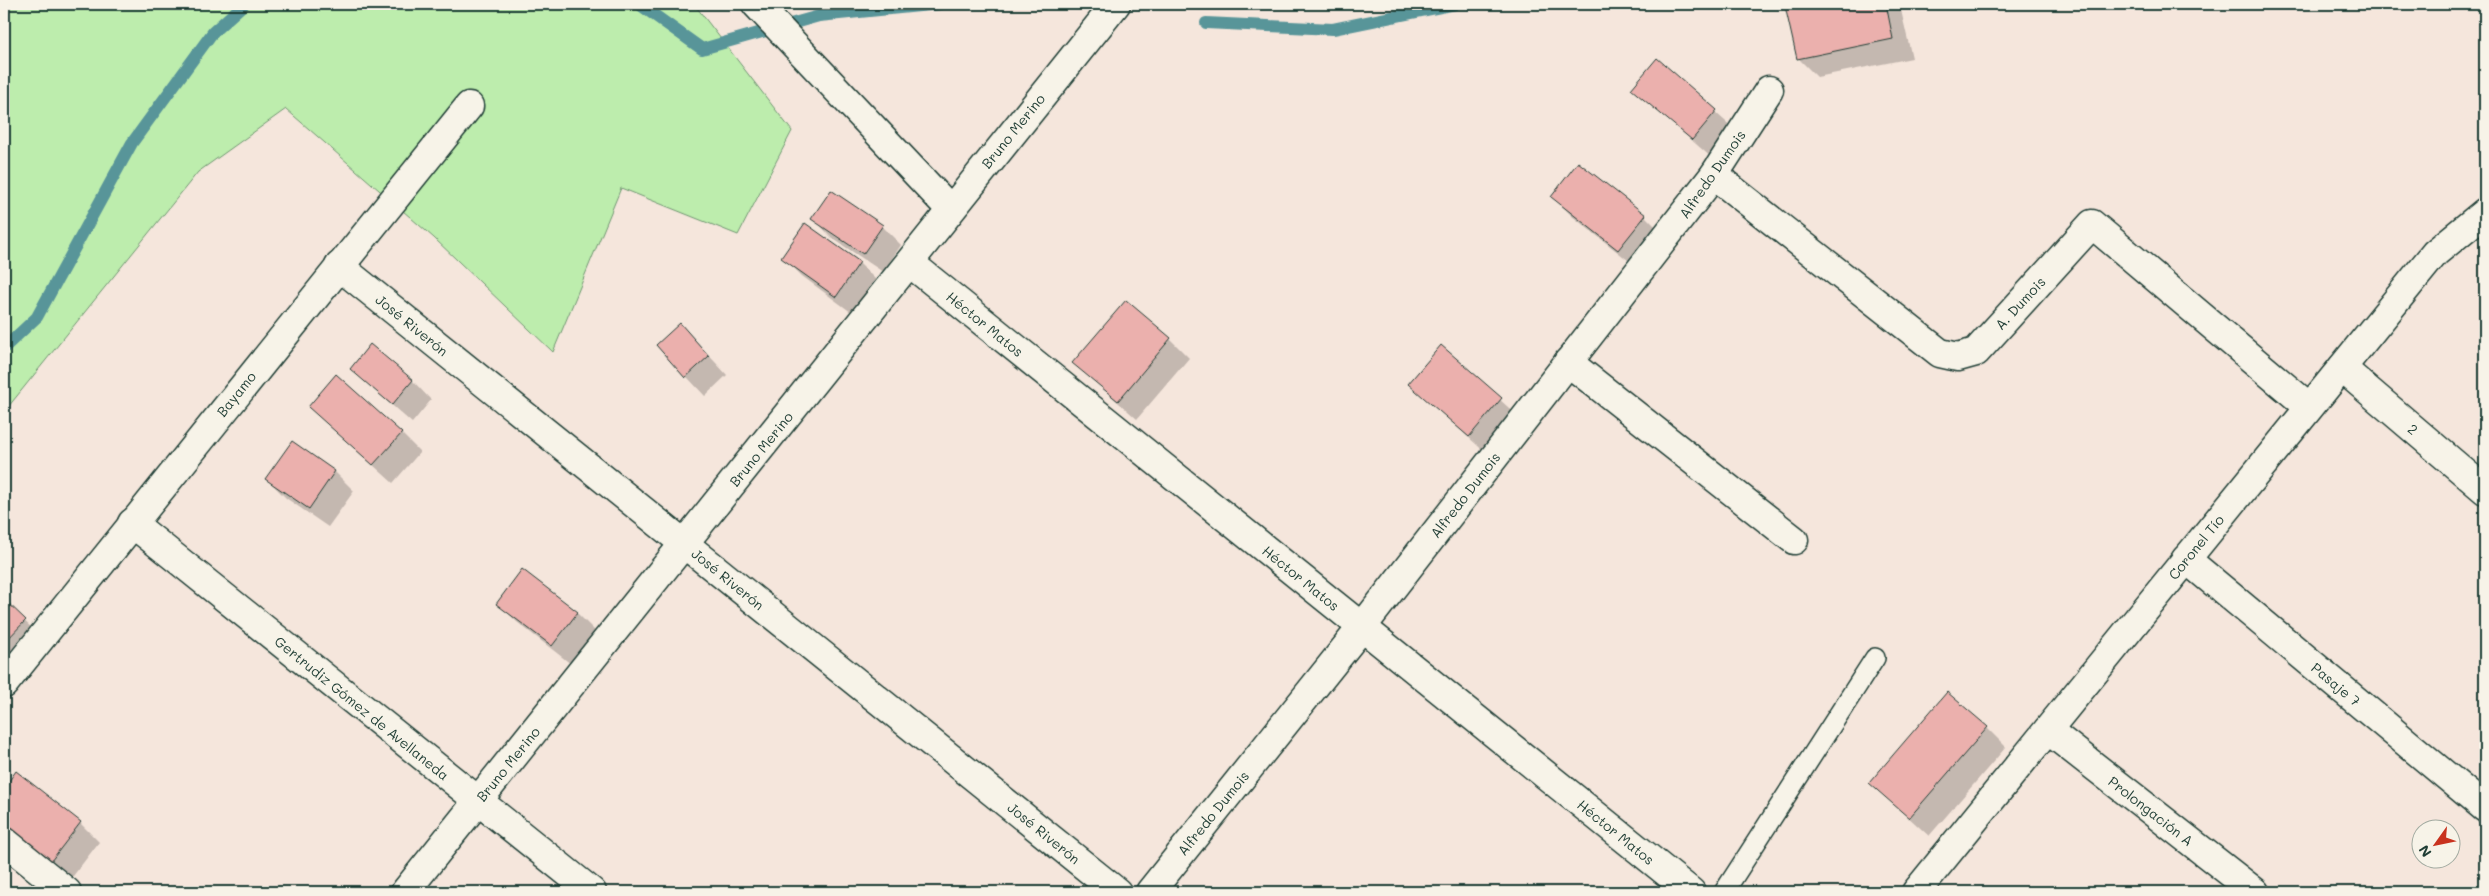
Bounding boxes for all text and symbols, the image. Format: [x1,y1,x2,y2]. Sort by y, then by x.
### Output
street label: Bruno Merino [977,90,1049,172]
street label: Alfredo Dumois [1674,126,1750,222]
street label: A. Dumois [1990,272,2050,334]
street label: Héctor Matos [942,287,1028,361]
street label: José Riverón [372,290,452,360]
street label: Bayamo [212,367,260,421]
street label: Bruno Merino [725,408,797,490]
street label: 2 [2404,419,2422,439]
street label: Alfredo Dumois [1426,448,1504,542]
street label: Coronel Tío [2164,511,2228,583]
street label: Héctor Matos [1258,541,1344,615]
street label: José Riverón [688,544,768,614]
street label: Gertrudiz Gómez de Avellaneda [271,632,453,784]
street label: Pasaje 7 [2308,658,2365,710]
street label: Bruno Merino [472,723,544,805]
street label: Alfredo Dumois [1173,767,1253,859]
street label: Prolongación A [2105,772,2197,850]
street label: Héctor Matos [1573,795,1659,869]
street label: José Riverón [1004,798,1084,868]
north arrow [2412,818,2462,868]
text: N [2414,842,2436,861]

